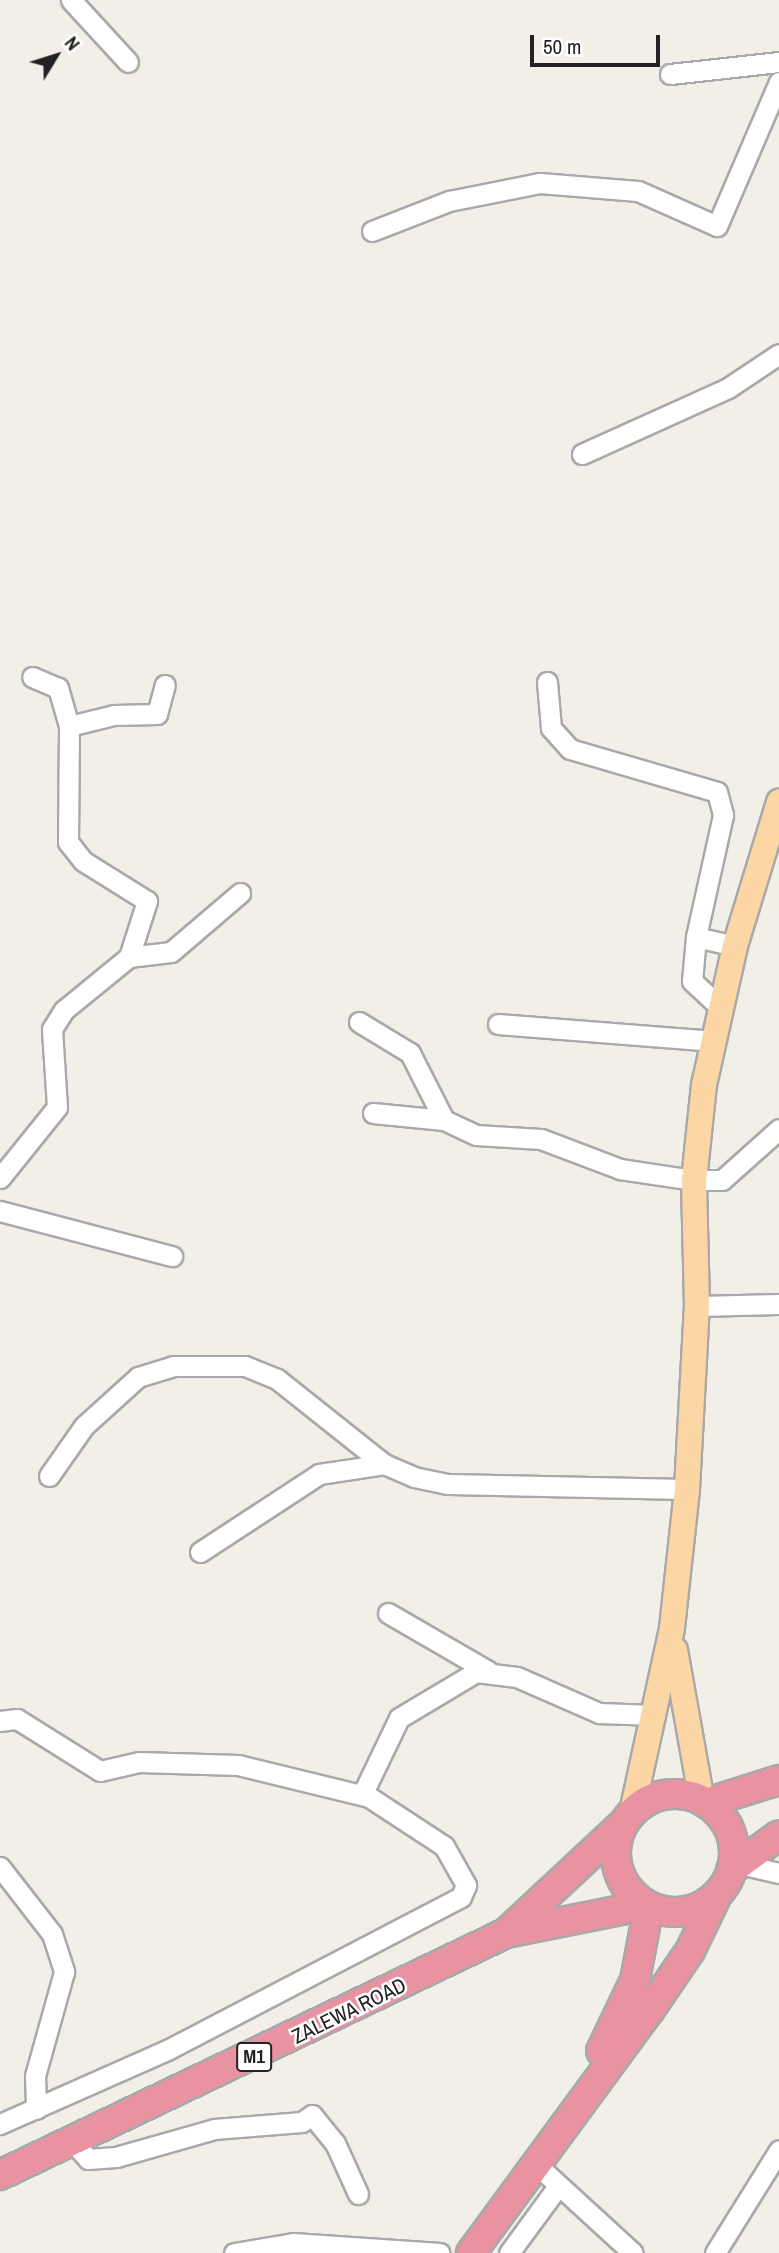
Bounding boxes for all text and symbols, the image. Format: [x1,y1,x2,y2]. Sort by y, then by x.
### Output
north arrow [21,21,91,91]
scale bar [534,21,664,65]
text: N [59,31,86,56]
text: 50 m [543,32,581,61]
street label: ZALEWA ROAD [287,1972,411,2050]
road number: M1 [235,2041,273,2072]

